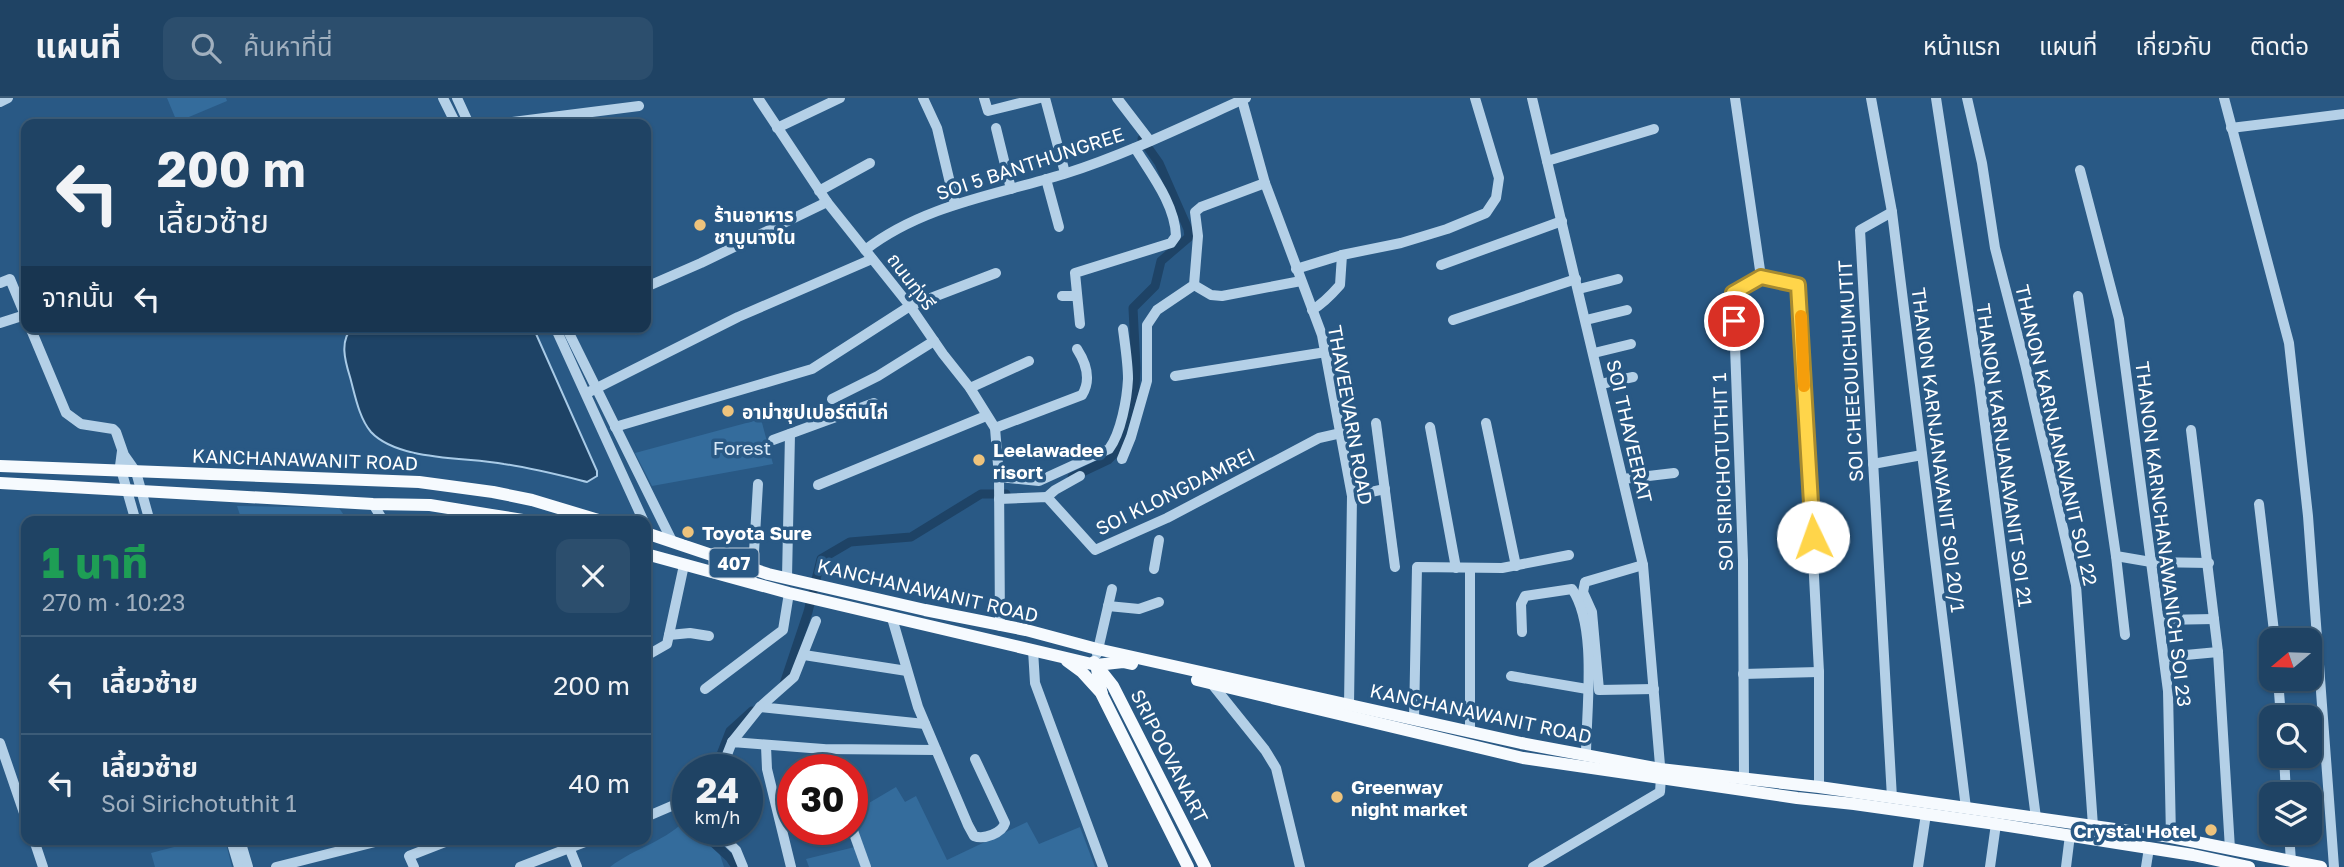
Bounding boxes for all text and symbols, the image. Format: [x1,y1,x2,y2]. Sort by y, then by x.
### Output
search box [163,17,653,80]
text: แผนที่ [35,26,121,65]
icon: search [187,29,225,67]
text: ค้นหาที่นี่ [243,31,333,62]
text: หน้าแรก [1923,31,2001,60]
text: แผนที่ [2039,31,2097,60]
text: เกี่ยวกับ [2135,31,2212,60]
text: ติดต่อ [2250,31,2309,60]
street label: SOI 5 BANTHUNGREE [933,122,1127,204]
text: 200 m [157,139,306,198]
icon: left [42,147,133,238]
text: เลี้ยวซ้าย [157,202,269,240]
place label: ร้านอาหาร ชาบูนางใน [714,203,796,249]
marker: ร้านอาหาร ชาบูนางใน [692,217,708,233]
street label: ถนนทุ่งรี [882,248,941,315]
street label: SOI CHEEOUICHUMUTIT [1833,259,1867,483]
icon: left [128,280,166,318]
text: จากนั้น [42,282,114,313]
street label: THANON KARNJANAVANIT SOI 22 [2011,282,2103,588]
street label: THANON KARNJANAVANIT SOI 20/1 [1908,286,1970,614]
pin [1704,291,1764,351]
icon: arrive [1715,302,1753,340]
street label: THANON KARNJANAVANIT SOI 21 [1972,302,2038,608]
street label: THAVEEVARN ROAD [1324,323,1378,507]
street label: SOI THAVEERAT [1602,357,1658,505]
street label: THANON KARNCHANAWANICH SOI 23 [2131,360,2197,708]
street label: SOI SIRICHOTUTHIT 1 [1707,372,1737,572]
place label: อาม่าซุปเปอร์ตีนไก่ [742,400,888,424]
marker: อาม่าซุปเปอร์ตีนไก่ [720,403,736,419]
park label: Forest [713,436,771,459]
place label: Leelawadee risort [993,438,1104,483]
street label: SOI KLONGDAMREI [1092,442,1258,540]
street label: KANCHANAWANIT ROAD [192,444,418,474]
marker: Leelawadee risort [971,452,987,468]
position arrow [1776,500,1850,574]
place label: Toyota Sure [702,521,812,544]
marker: Toyota Sure [680,524,696,540]
text: 1 นาที [42,537,148,587]
button: close [556,539,630,613]
road number: 407 [710,548,758,578]
street label: KANCHANAWANIT ROAD [815,553,1041,627]
text: 270 m · 10:23 [42,588,185,616]
north arrow [2259,628,2322,691]
map controls [2259,628,2322,845]
icon: left [42,666,80,704]
text: เลี้ยวซ้าย [101,668,198,699]
text: 200 m [553,670,630,701]
street label: KANCHANAWANIT ROAD [1368,678,1594,748]
street label: SRIPOOVANART [1126,685,1214,827]
button: search [2259,705,2322,768]
text: เลี้ยวซ้าย [101,752,198,783]
speed limit sign: 30 [777,754,868,845]
icon: left [42,764,80,802]
text: 40 m [569,768,630,799]
text: 24 [696,769,739,811]
place label: Greenway night market [1351,775,1468,820]
button: layers [2259,782,2322,845]
text: Soi Sirichotuthit 1 [101,789,297,817]
marker: Greenway night market [1329,789,1345,805]
text: km/h [695,806,740,828]
place label: Crystal Hotel [2073,819,2197,842]
marker: Crystal Hotel [2203,822,2219,838]

